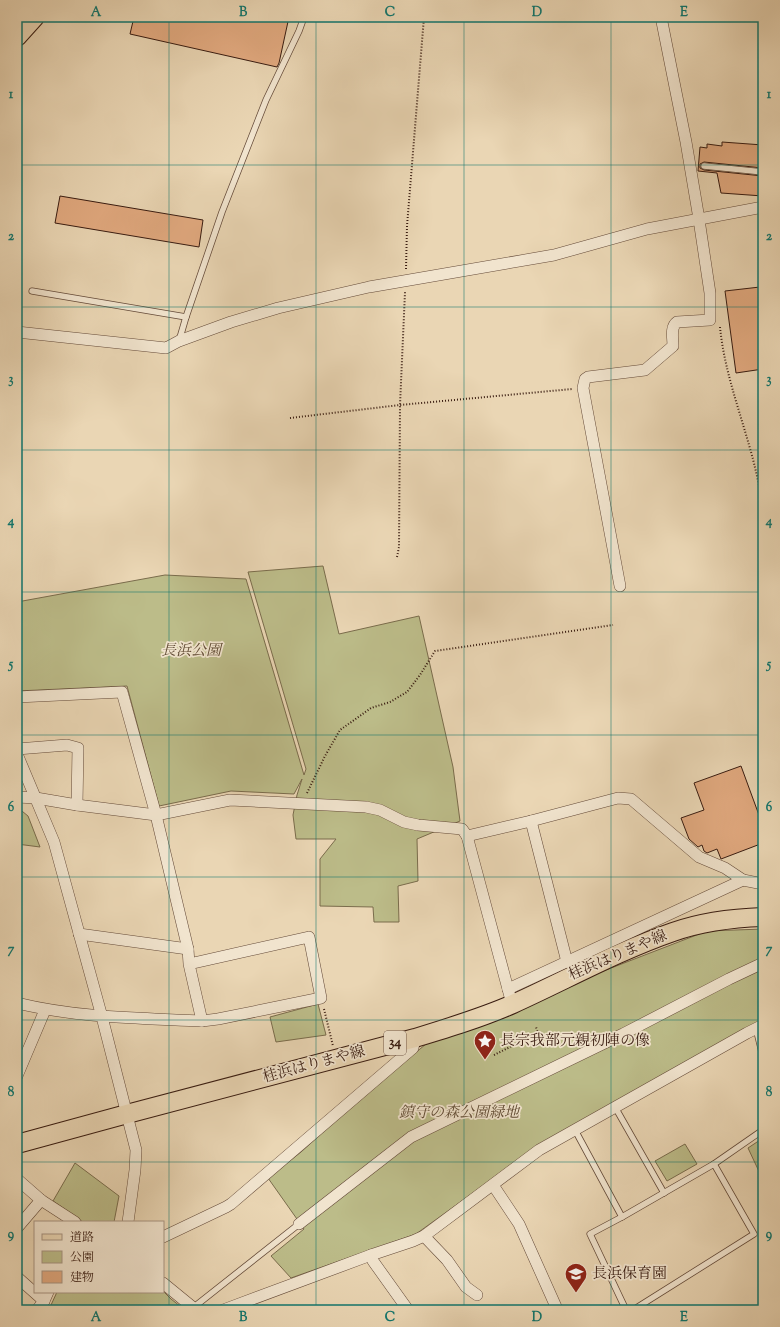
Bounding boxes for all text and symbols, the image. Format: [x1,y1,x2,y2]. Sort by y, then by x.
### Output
text: A [91,4,102,22]
text: B [239,4,248,22]
text: C [385,4,395,22]
text: D [532,4,542,22]
text: E [680,4,688,22]
text: 1 [9,86,14,104]
text: 1 [767,86,772,104]
text: 2 [8,228,15,246]
text: 2 [766,228,773,246]
text: 3 [8,371,14,389]
text: 3 [766,371,772,389]
text: 4 [7,513,15,531]
text: 4 [765,513,773,531]
park label: 長浜公園 [161,641,224,662]
text: 5 [8,656,14,674]
text: 5 [766,656,772,674]
text: 6 [8,799,15,817]
text: 6 [766,799,773,817]
street label: 桂浜はりまや線 [566,926,670,986]
text: 7 [8,941,15,959]
text: 7 [766,941,773,959]
place icon: 長宗我部元親初陣の像 [472,1028,498,1061]
road number: 34 [384,1031,406,1055]
place label: 長宗我部元親初陣の像 [500,1031,650,1052]
street label: 桂浜はりまや線 [261,1041,367,1089]
text: 8 [8,1084,15,1102]
text: 8 [766,1084,773,1102]
park label: 鎮守の森公園緑地 [399,1103,521,1124]
legend [34,1221,164,1293]
text: 9 [8,1226,15,1244]
text: 9 [766,1226,773,1244]
text: 道路 [70,1229,94,1247]
text: 公園 [70,1249,94,1267]
school or university icon: 長浜保育園 [563,1261,589,1294]
place label: 長浜保育園 [592,1264,667,1285]
text: 建物 [70,1269,94,1287]
text: A [91,1309,102,1327]
text: B [239,1309,248,1327]
text: C [385,1309,395,1327]
text: D [532,1309,542,1327]
text: E [680,1309,688,1327]

